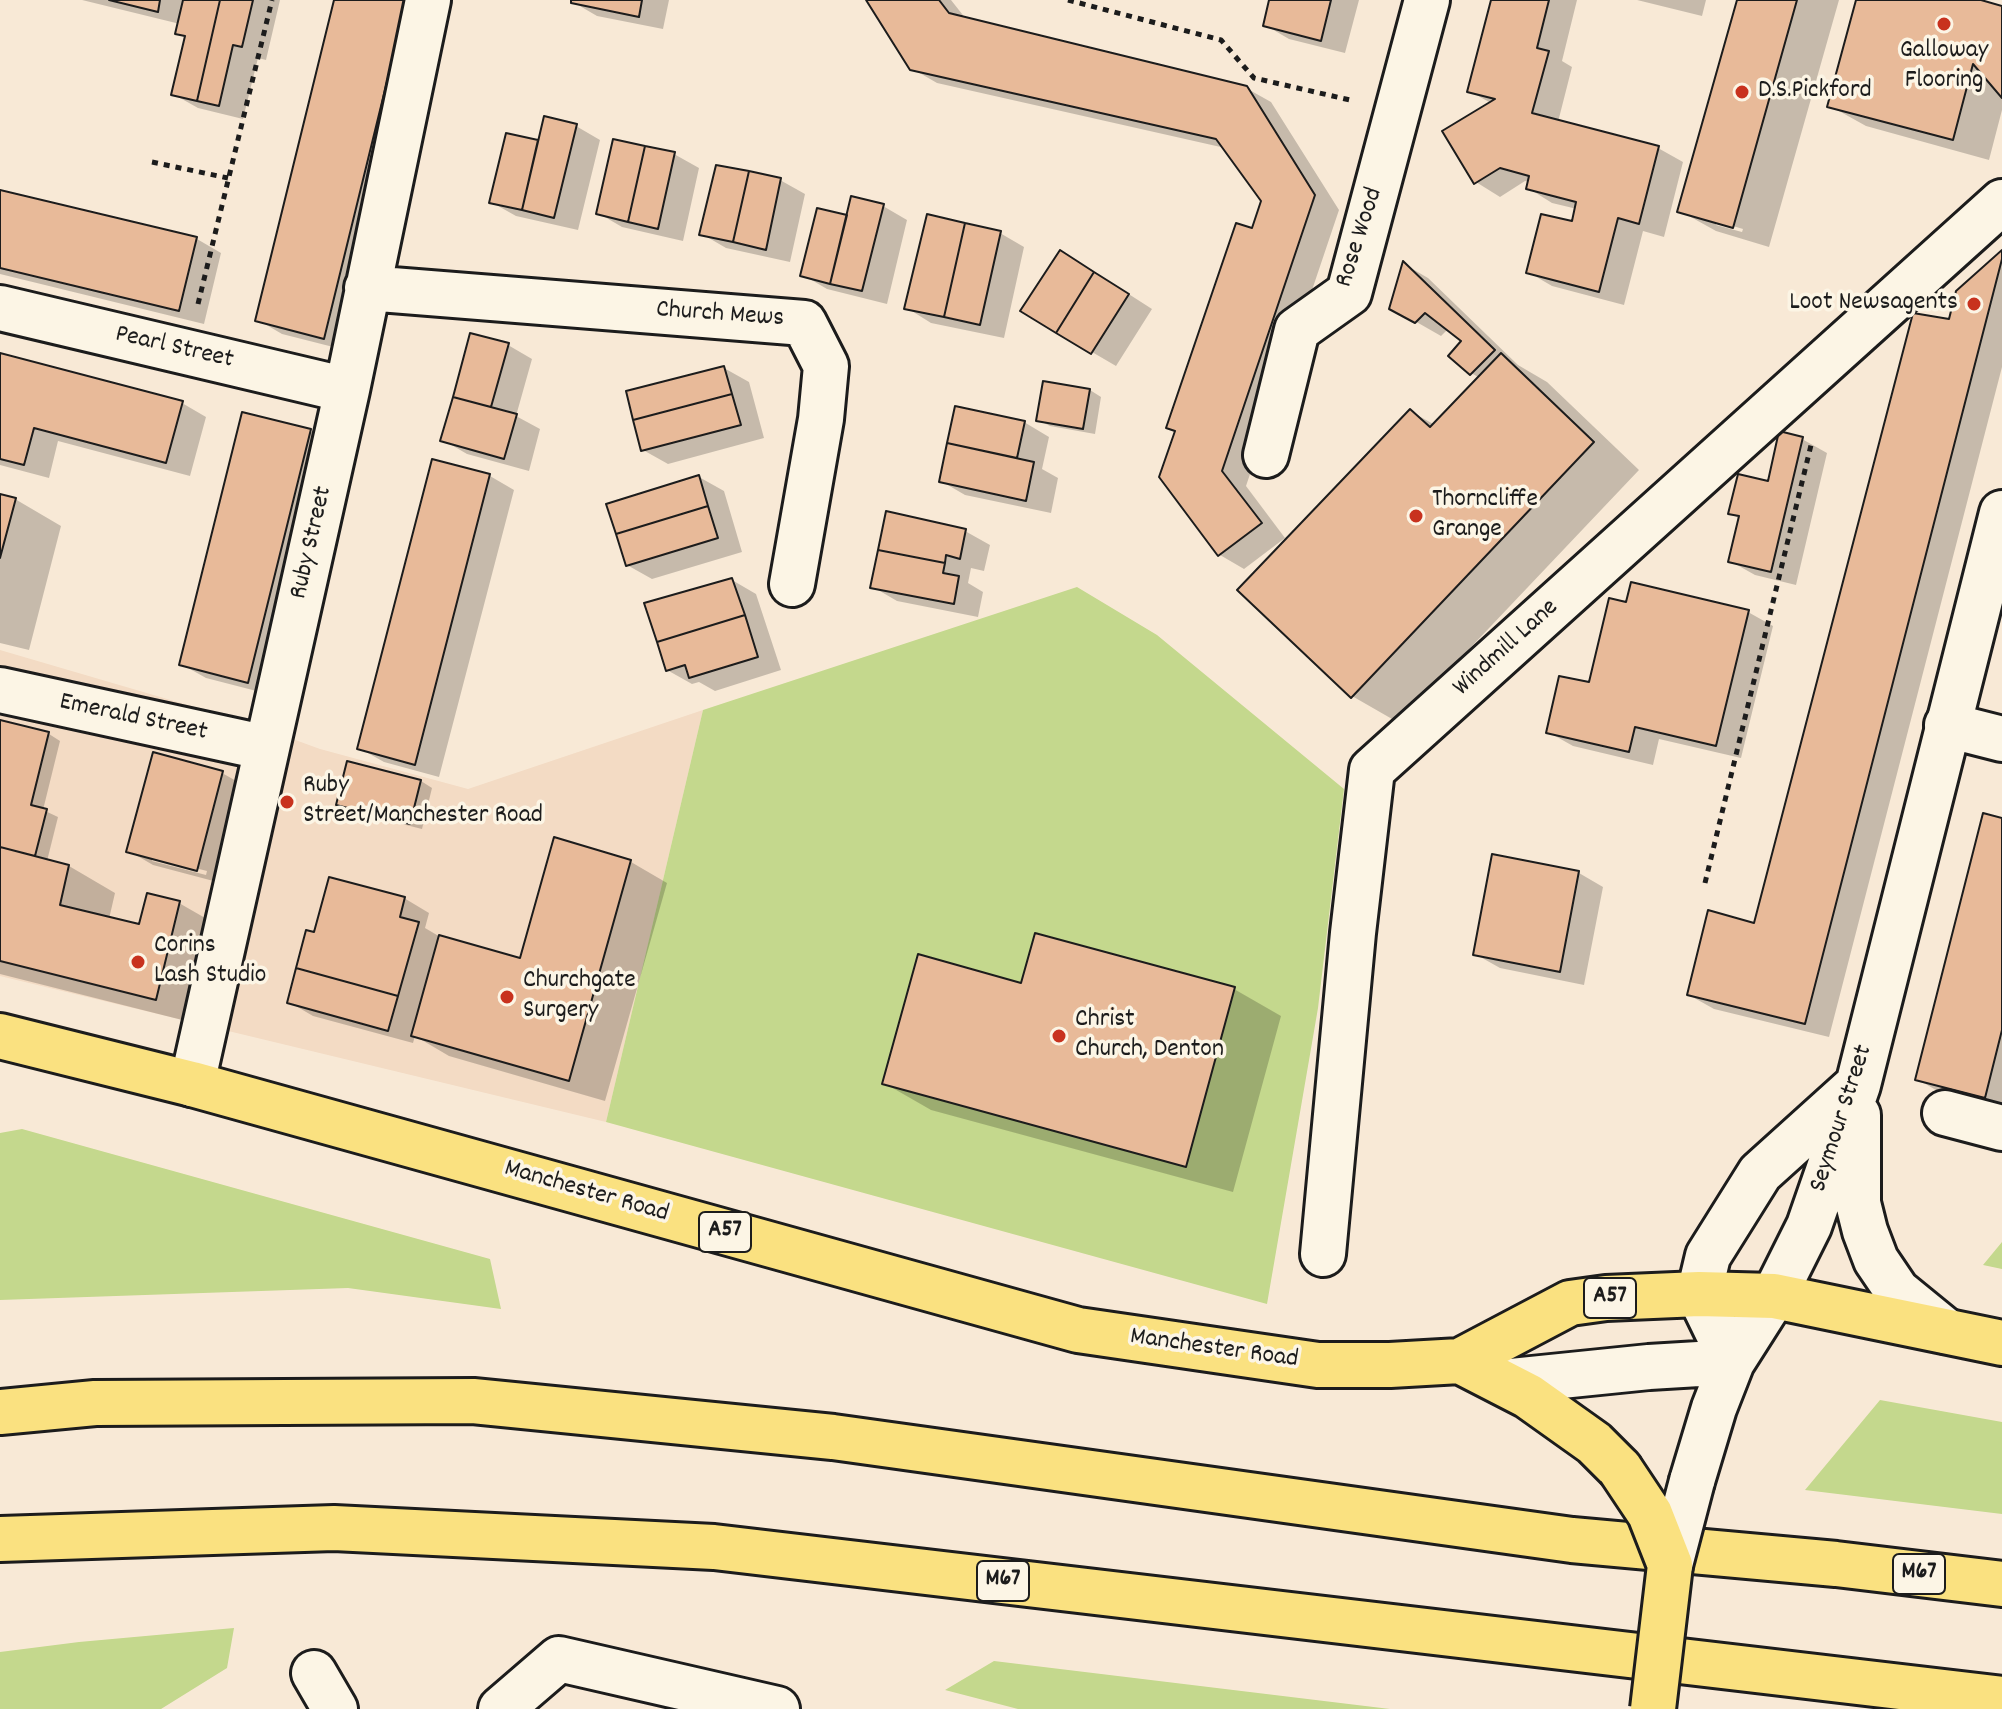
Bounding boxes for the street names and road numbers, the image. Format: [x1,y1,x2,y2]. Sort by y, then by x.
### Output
street label: Rose Wood [1330,184,1392,292]
street label: Church Mews [655,296,785,336]
street label: Pearl Street [112,320,236,378]
street label: Ruby Street [285,484,341,602]
street label: Windmill Lane [1448,594,1566,704]
street label: Emerald Street [56,688,210,750]
street label: Seymour Street [1805,1041,1881,1197]
street label: Manchester Road [500,1155,672,1231]
road number: A57 [699,1212,751,1252]
road number: A57 [1584,1278,1636,1318]
street label: Manchester Road [1128,1323,1300,1377]
road number: M67 [1893,1554,1945,1594]
road number: M67 [977,1561,1029,1601]

